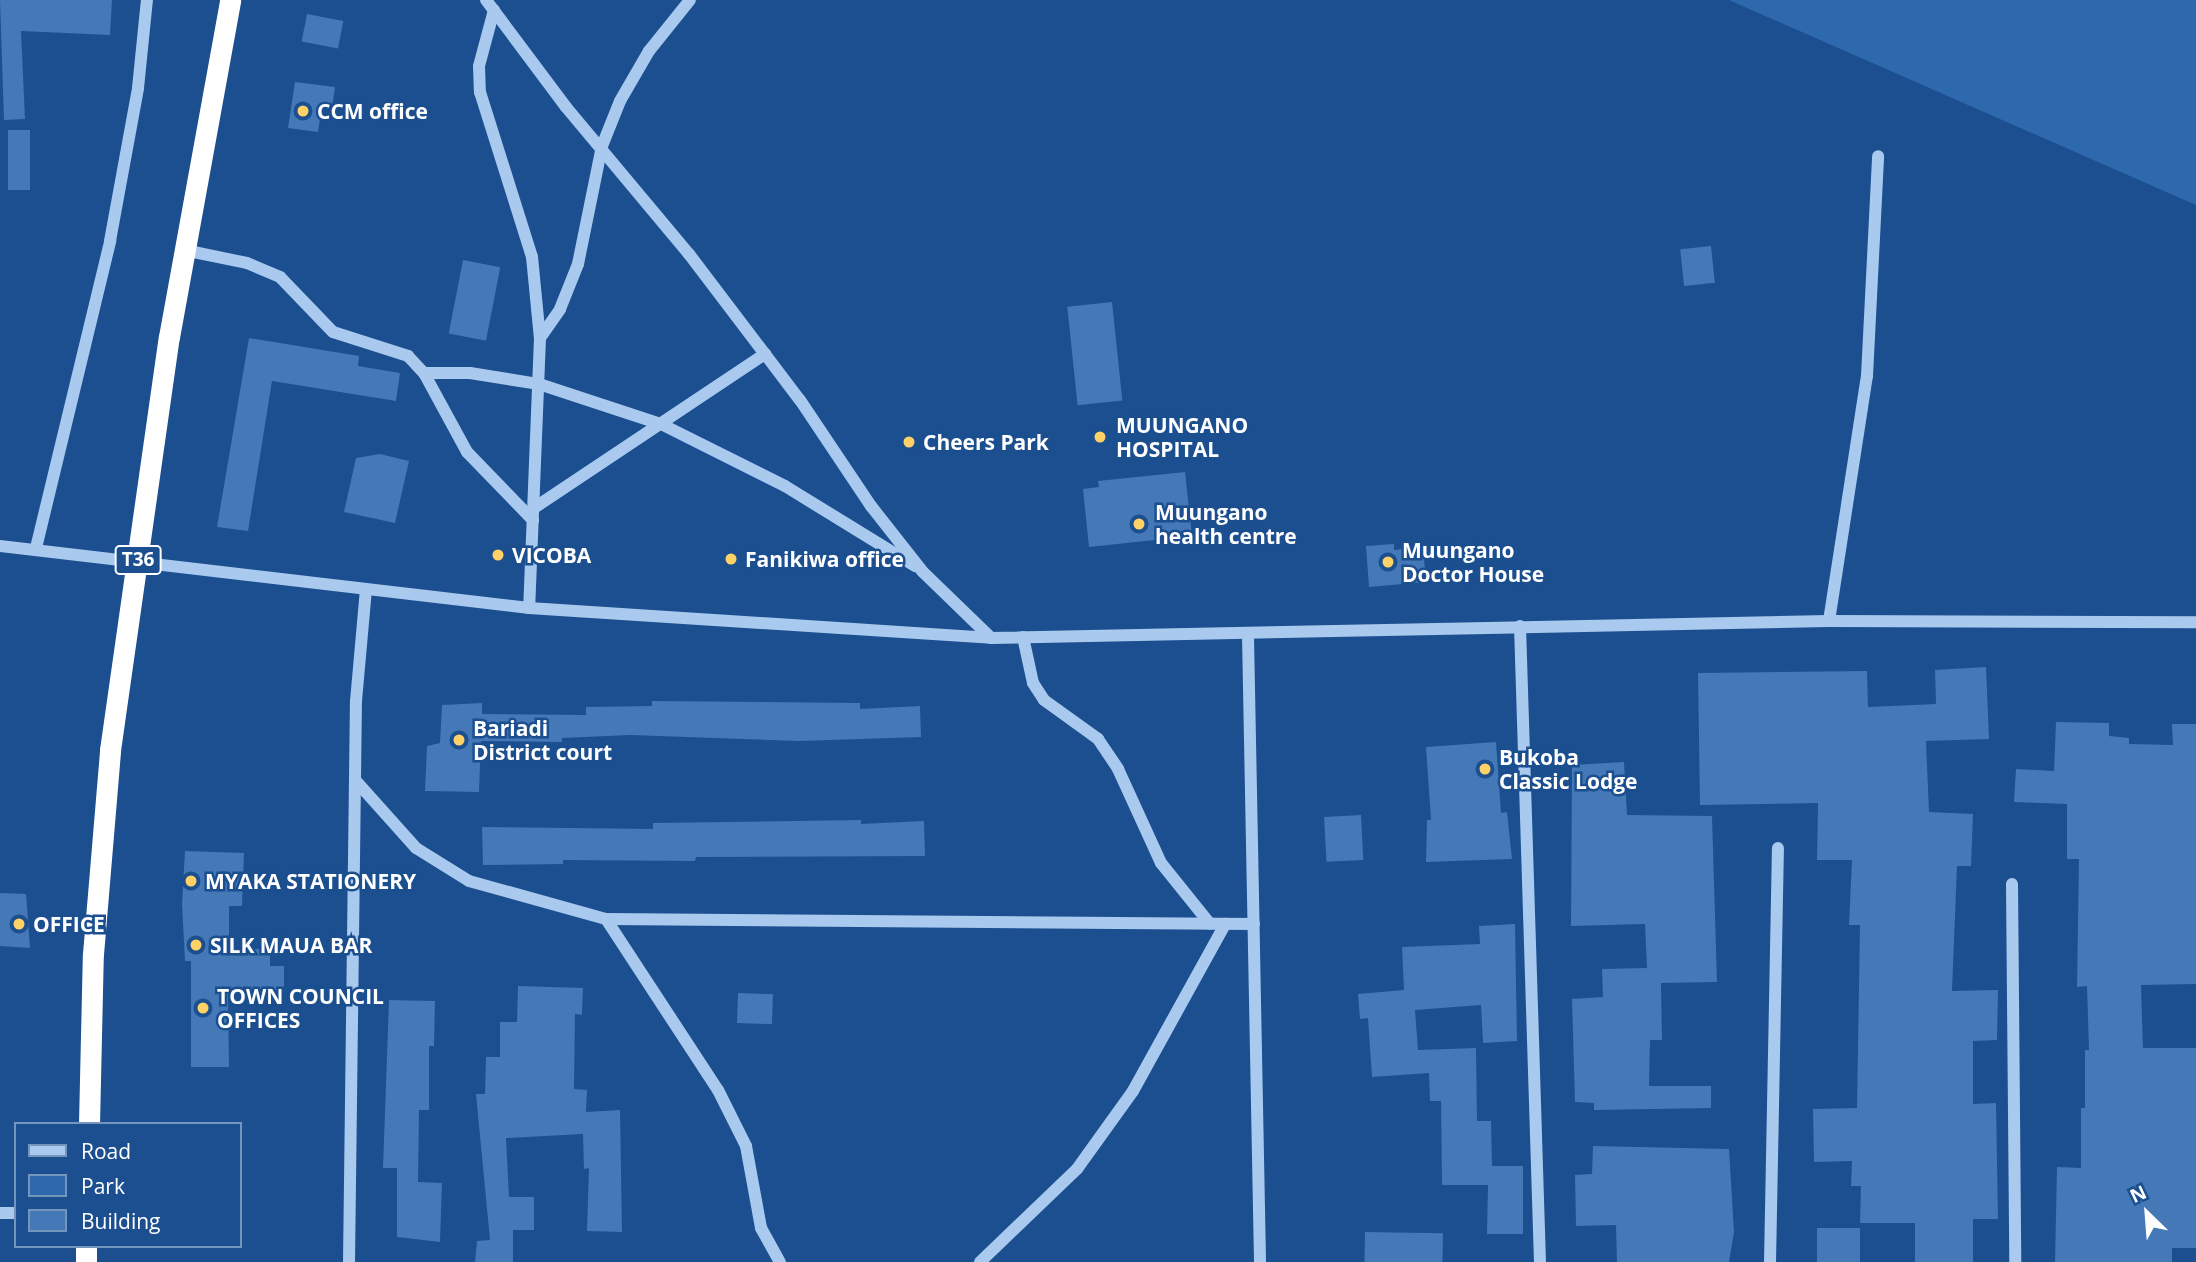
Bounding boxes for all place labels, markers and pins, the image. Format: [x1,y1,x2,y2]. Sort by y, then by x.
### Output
place label: CCM office [317,98,428,124]
marker: CCM office [295,103,311,119]
place label: MUUNGANO HOSPITAL [1116,412,1248,462]
marker: MUUNGANO HOSPITAL [1090,427,1110,447]
place label: Cheers Park [923,429,1049,455]
marker: Cheers Park [901,434,917,450]
place label: Muungano health centre [1155,499,1297,549]
marker: Muungano health centre [1129,514,1149,534]
place label: Muungano Doctor House [1402,537,1544,587]
place label: VICOBA [512,542,591,568]
place label: Fanikiwa office [745,546,904,572]
marker: VICOBA [490,547,506,563]
marker: Fanikiwa office [723,551,739,567]
marker: Muungano Doctor House [1380,554,1396,570]
place label: Bariadi District court [473,715,612,765]
marker: Bariadi District court [451,732,467,748]
place label: Bukoba Classic Lodge [1499,744,1637,794]
marker: Bukoba Classic Lodge [1477,761,1493,777]
place label: MYAKA STATIONERY [205,868,416,894]
marker: MYAKA STATIONERY [183,873,199,889]
place label: OFFICE [33,911,105,937]
marker: OFFICE [11,916,27,932]
place label: SILK MAUA BAR [210,932,372,958]
marker: SILK MAUA BAR [188,937,204,953]
place label: TOWN COUNCIL OFFICES [217,983,384,1033]
marker: TOWN COUNCIL OFFICES [195,1000,211,1016]

